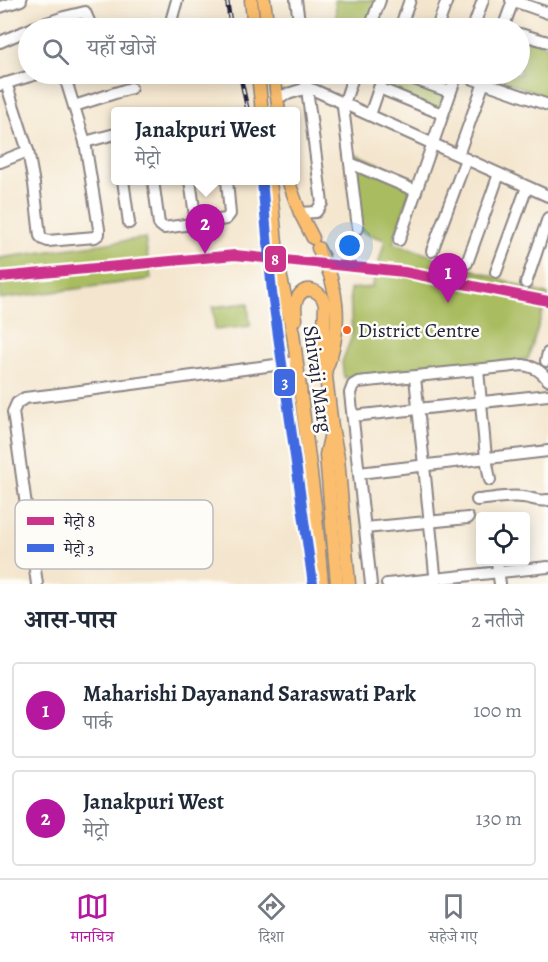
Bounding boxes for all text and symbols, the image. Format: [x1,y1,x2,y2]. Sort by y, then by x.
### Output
search box [18,18,530,84]
text: यहाँ खोजें [87,33,156,63]
icon: search [39,35,72,68]
popup [111,107,300,185]
text: Janakpuri West [135,115,276,145]
text: मेट्रो [135,145,160,172]
pin: 2 [186,204,224,254]
your location [335,231,364,260]
line badge: 8 [264,245,287,273]
text: 8 [271,249,279,271]
pin: 1 [428,254,468,303]
place label: District Centre [358,317,480,344]
street label: Shivaji Marg [297,324,339,435]
marker: District Centre [341,324,353,336]
line badge: 3 [273,368,296,397]
text: 3 [282,372,289,394]
legend [15,500,213,569]
text: मेट्रो 8 [63,511,95,533]
map controls [476,512,530,566]
button: locate [476,512,530,566]
text: मेट्रो 3 [63,538,94,560]
text: आस-पास [24,602,116,637]
text: 2 नतीजे [471,607,524,634]
text: Maharishi Dayanand Saraswati Park [83,679,416,709]
text: 1 [42,697,49,724]
text: 100 m [473,697,522,724]
text: पार्क [83,709,112,736]
text: Janakpuri West [83,787,224,817]
text: 2 [41,805,50,832]
text: 130 m [476,805,522,832]
text: मेट्रो [83,817,108,844]
tab: मानचित्र [70,890,114,952]
tab: दिशा [255,890,288,952]
tab: सहेजे गए [429,890,478,952]

